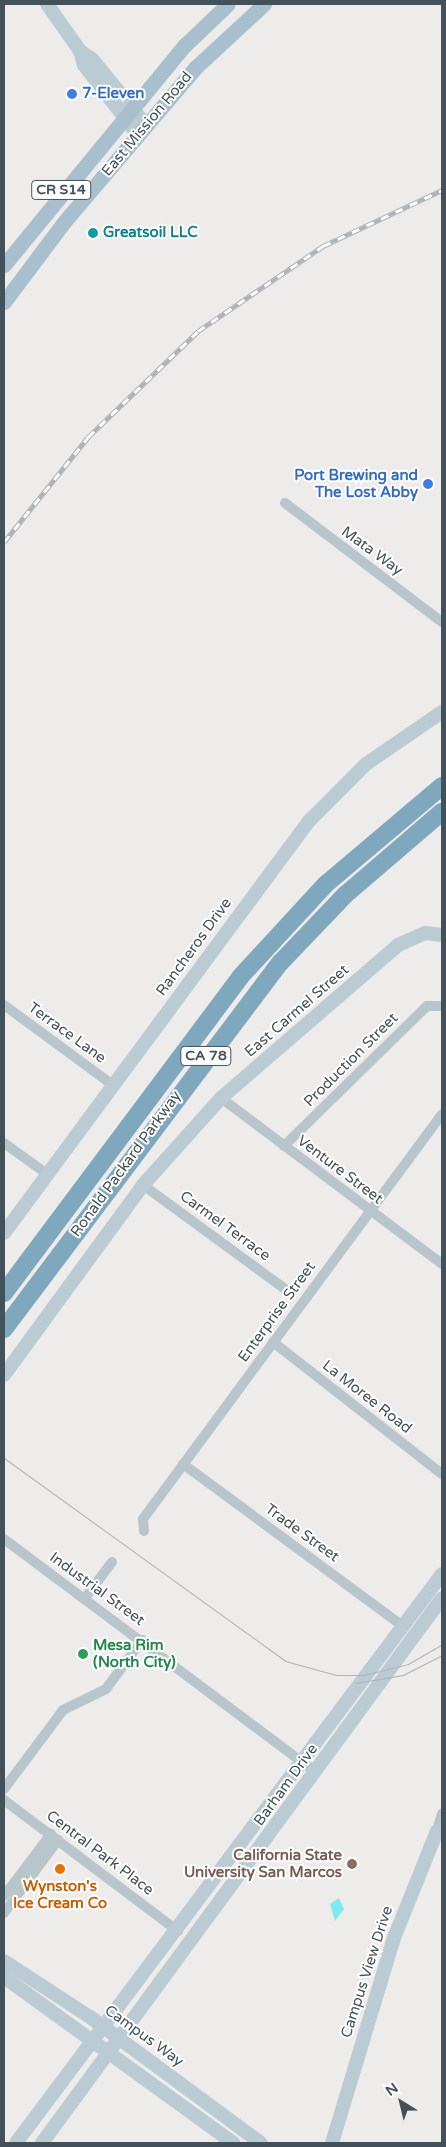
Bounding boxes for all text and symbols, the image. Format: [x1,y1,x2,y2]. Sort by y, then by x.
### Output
street label: East Mission Road [98,68,196,180]
place label: 7-Eleven [82,85,144,103]
marker: 7-Eleven [66,88,78,100]
road number: CR S14 [31,178,91,202]
place label: Greatsoil LLC [103,224,198,242]
marker: Greatsoil LLC [87,227,99,239]
place label: Port Brewing and The Lost Abby [294,466,418,501]
marker: Port Brewing and The Lost Abby [422,478,434,490]
street label: Mata Way [338,523,406,579]
street label: Rancheros Drive [152,895,236,999]
street label: East Carmel Street [241,961,353,1061]
street label: Terrace Lane [25,999,109,1067]
street label: Production Street [300,1009,402,1111]
road number: CA 78 [180,1044,232,1068]
street label: Ronald Packard Parkway [67,1087,185,1241]
street label: Venture Street [294,1132,386,1208]
street label: Carmel Terrace [176,1187,274,1265]
street label: Enterprise Street [235,1258,319,1366]
street label: La Moree Road [319,1357,415,1437]
street label: Trade Street [261,1500,343,1566]
street label: Industrial Street [46,1548,148,1630]
place label: Mesa Rim (North City) [93,1636,176,1671]
marker: Mesa Rim (North City) [77,1648,89,1660]
street label: Barham Drive [250,1741,322,1829]
street label: Central Park Place [43,1807,157,1899]
place label: California State University San Marcos [184,1846,342,1881]
marker: California State University San Marcos [346,1858,358,1870]
marker: Wynston's Ice Cream Co [54,1863,66,1875]
place label: Wynston's Ice Cream Co [13,1877,107,1912]
street label: Campus View Drive [337,1904,397,2040]
street label: Campus Way [101,2001,187,2071]
north arrow [376,2077,426,2127]
text: N [382,2079,401,2100]

